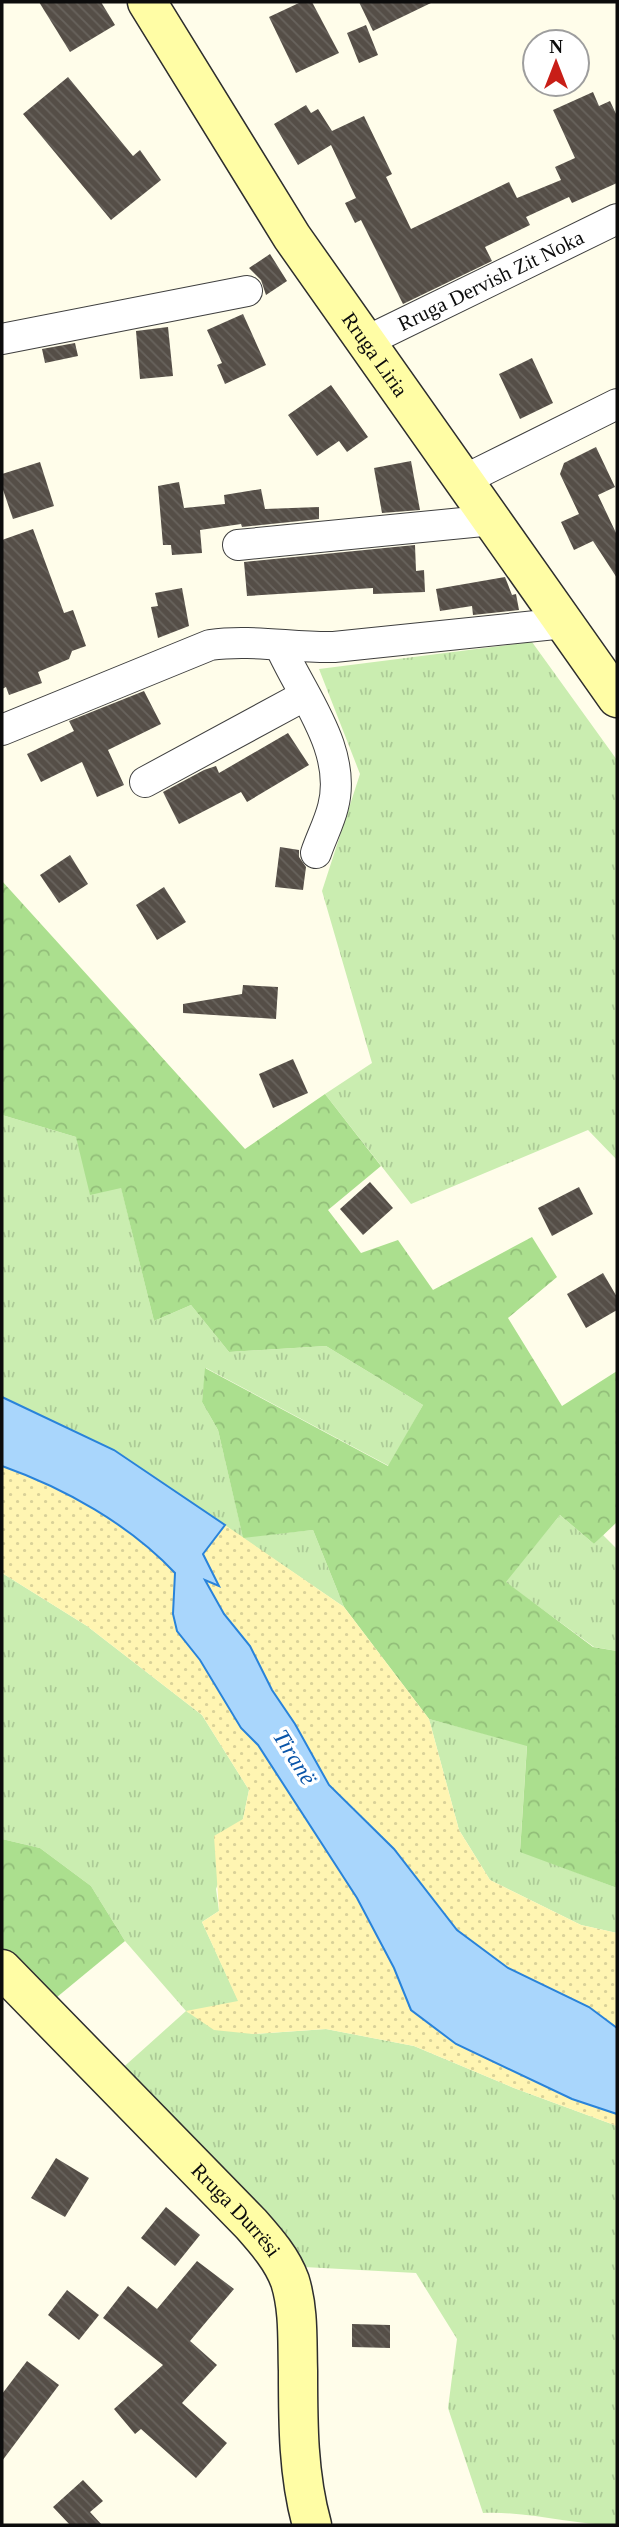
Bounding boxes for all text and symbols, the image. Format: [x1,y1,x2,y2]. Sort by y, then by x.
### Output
north arrow [521,28,591,98]
text: N [549,36,563,57]
street label: Rruga Dervish Zit Noka [394,225,588,336]
street label: Rruga Liria [337,308,413,402]
water label: Tiranë [268,1725,322,1790]
street label: Rruga Durrësi [186,2158,286,2262]

